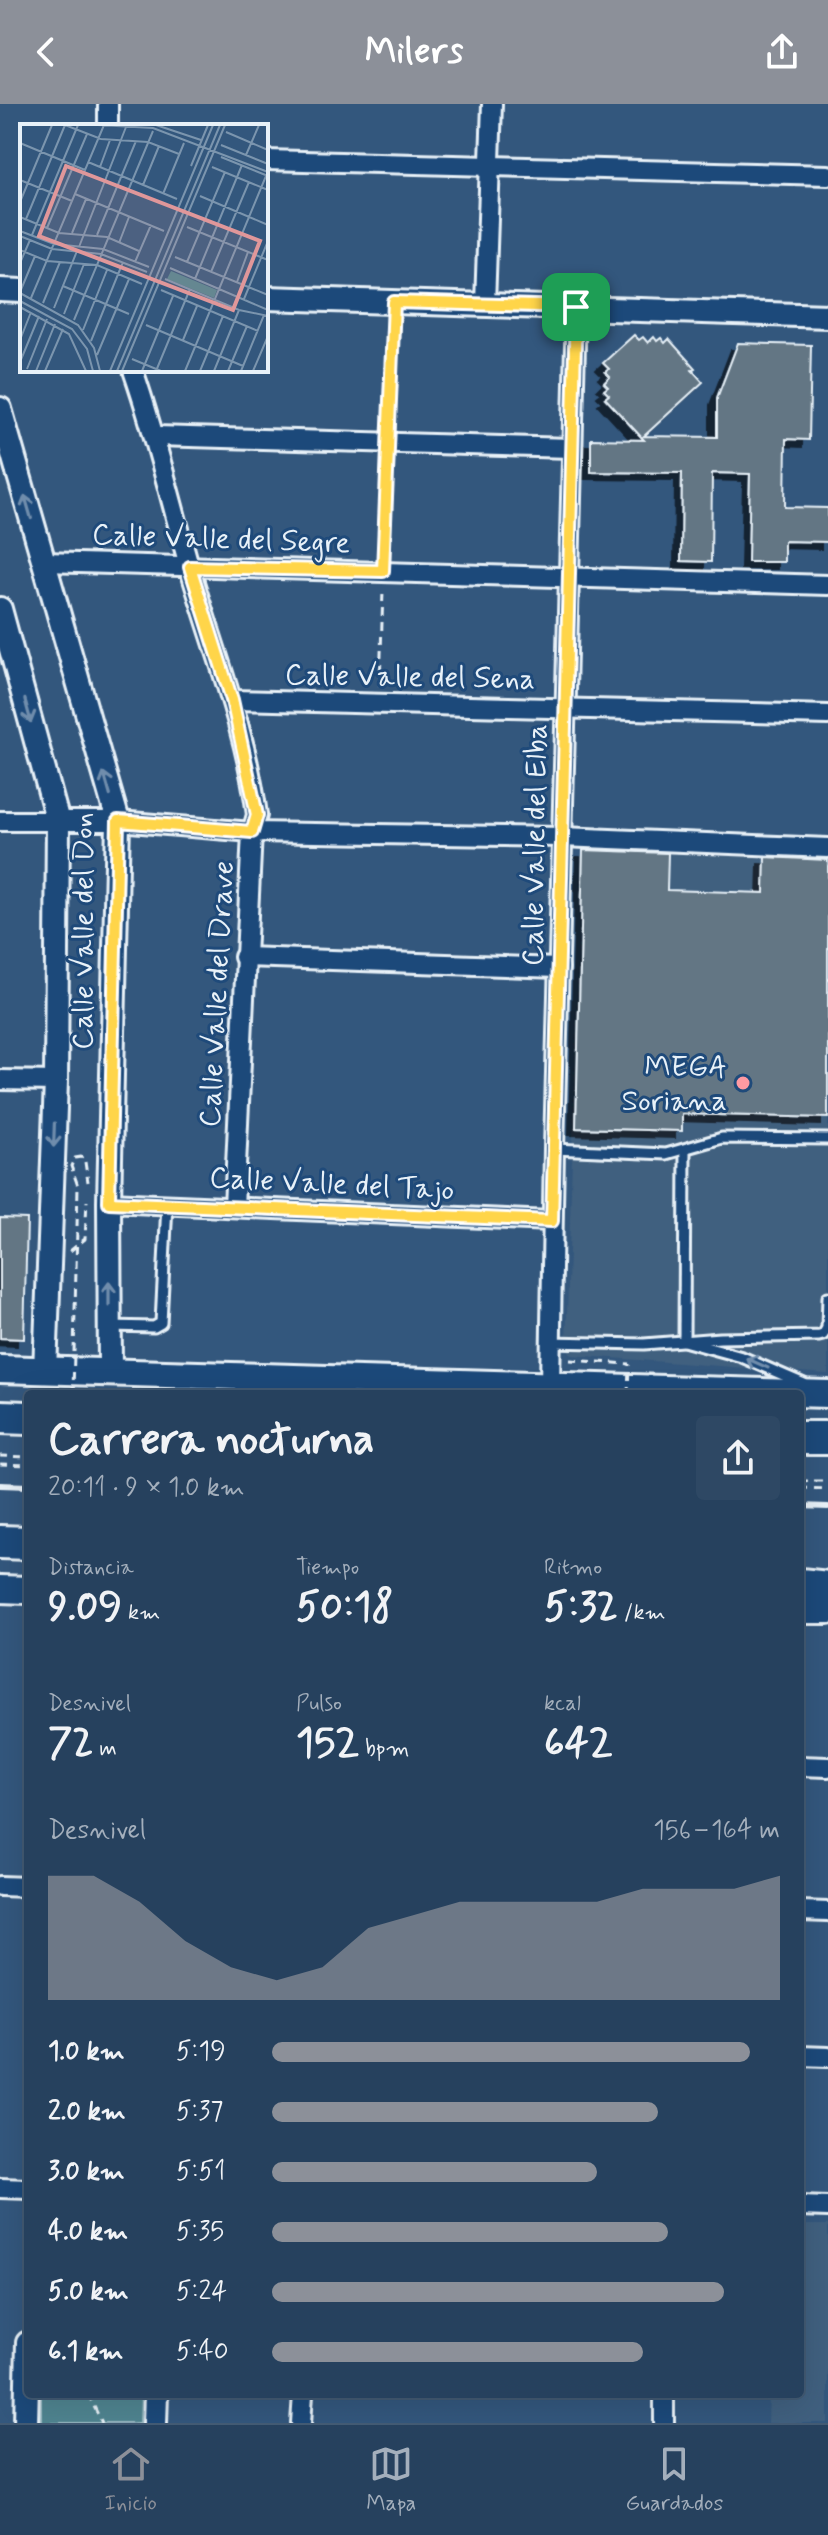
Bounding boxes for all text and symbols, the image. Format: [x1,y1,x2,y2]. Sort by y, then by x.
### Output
text: Milers [365,29,463,76]
icon: back [24,30,68,74]
icon: share [760,30,804,74]
inset map [20,124,268,372]
pin [542,273,610,341]
icon: arrive [554,285,598,329]
one-way arrow [20,494,35,520]
street label: Calle Valle del Segre [91,516,351,563]
street label: Calle Valle del Sena [284,656,535,699]
one-way arrow [21,698,36,724]
street label: Calle Valle del Elba [514,724,557,967]
one-way arrow [99,771,114,797]
street label: Calle Valle del Don [64,812,103,1050]
street label: Calle Valle del Drave [191,860,244,1128]
place label: MEGA Soriana [621,1048,727,1121]
marker: MEGA Soriana [734,1074,752,1092]
one-way arrow [46,1121,61,1148]
street label: Calle Valle del Tajo [208,1159,455,1210]
one-way arrow [101,1281,117,1308]
one-way arrow [745,1355,769,1370]
text: Carrera nocturna [48,1412,374,1470]
button: share [696,1416,780,1500]
text: 20:11 · 9 × 1.0 km [48,1471,245,1505]
text: Distancia [48,1554,134,1582]
text: Tiempo [296,1554,359,1582]
text: Ritmo [544,1554,602,1582]
text: 9.09 [48,1582,122,1634]
text: 50:18 [296,1582,393,1634]
text: 5:32 [544,1582,618,1634]
text: km [122,1599,160,1627]
text: /km [618,1599,666,1627]
text: Desnivel [48,1690,131,1718]
text: Pulso [296,1690,342,1718]
text: kcal [544,1690,581,1718]
text: 72 [48,1718,93,1770]
text: 152 [296,1718,359,1770]
text: 642 [544,1718,613,1770]
text: m [93,1735,117,1763]
text: bpm [359,1735,409,1763]
text: Desnivel [48,1814,146,1848]
text: 156–164 m [653,1814,780,1848]
text: 1.0 km [48,2035,125,2069]
text: 5:19 [176,2035,226,2069]
text: 2.0 km [48,2095,126,2129]
text: 5:37 [176,2095,223,2129]
text: 3.0 km [48,2155,125,2189]
text: 5:51 [176,2155,225,2189]
text: 4.0 km [48,2215,128,2249]
text: 5:35 [176,2215,224,2249]
text: 5.0 km [48,2275,129,2309]
text: 5:24 [176,2275,227,2309]
text: 6.1 km [48,2335,123,2369]
text: 5:40 [176,2335,229,2369]
tab: Inicio [105,2442,157,2518]
tab: Mapa [366,2442,416,2518]
tab: Guardados [626,2442,723,2518]

